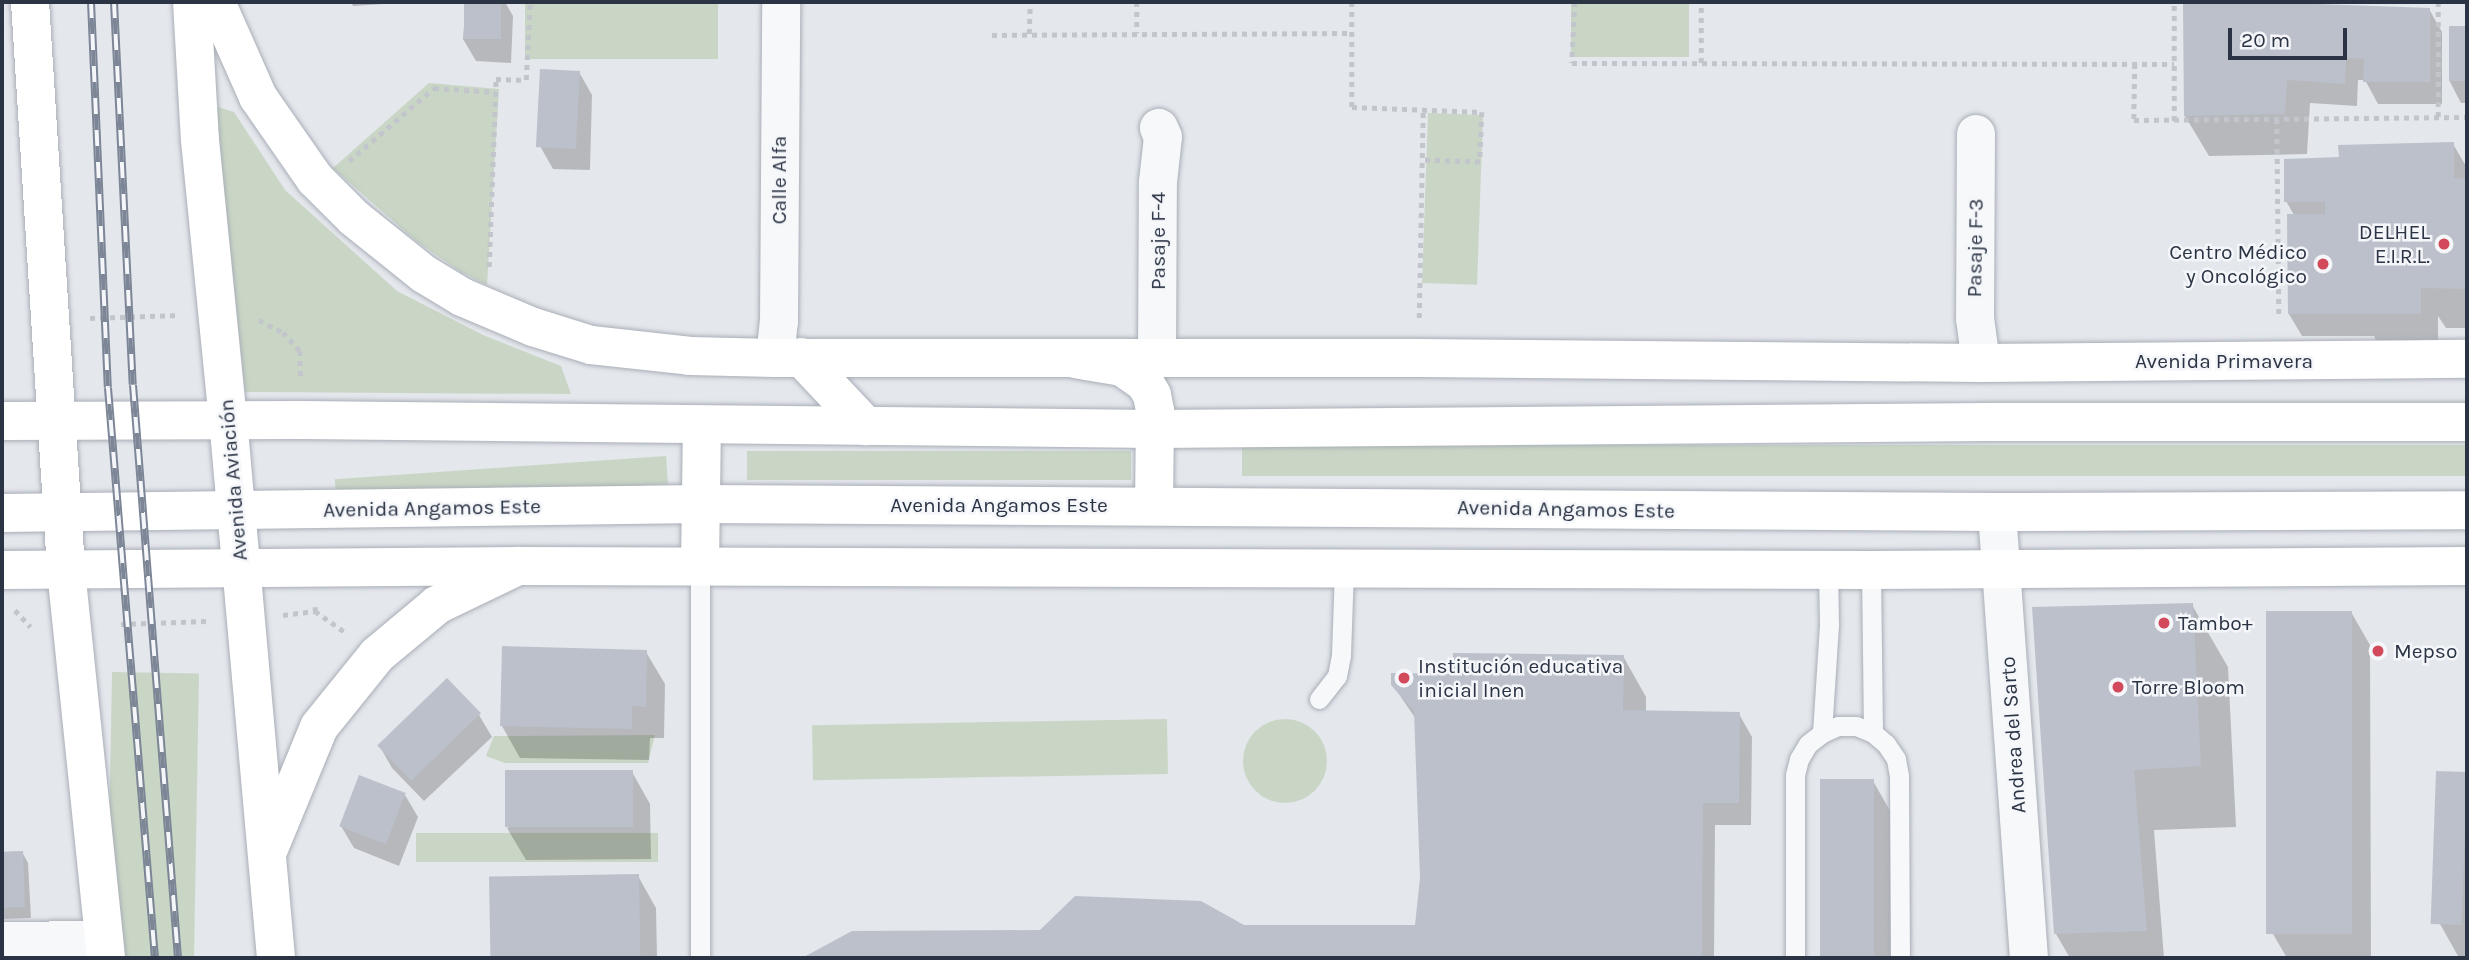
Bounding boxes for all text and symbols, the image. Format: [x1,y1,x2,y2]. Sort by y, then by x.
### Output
scale bar [2231,14,2350,58]
text: 20 m [2241,28,2290,52]
street label: Calle Alfa [766,136,792,224]
street label: Pasaje F-4 [1145,192,1171,290]
street label: Pasaje F-3 [1962,198,1988,298]
place label: DELHEL E.I.R.L. [2359,219,2430,269]
marker: DELHEL E.I.R.L. [2436,236,2452,252]
place label: Centro Médico y Oncológico [2169,239,2307,289]
marker: Centro Médico y Oncológico [2313,254,2333,274]
street label: Avenida Primavera [2135,348,2313,374]
street label: Avenida Aviación [213,398,253,562]
street label: Avenida Angamos Este [890,492,1108,518]
street label: Avenida Angamos Este [323,494,541,522]
street label: Avenida Angamos Este [1457,495,1675,523]
place label: Tambo+ [2178,610,2253,636]
marker: Tambo+ [2156,615,2172,631]
place label: Mepso [2394,638,2457,664]
marker: Mepso [2368,641,2388,661]
place label: Institución educativa inicial Inen [1418,653,1623,703]
street label: Andrea del Sarto [1995,656,2031,814]
marker: Institución educativa inicial Inen [1396,670,1412,686]
place label: Torre Bloom [2132,674,2245,700]
marker: Torre Bloom [2110,679,2126,695]

